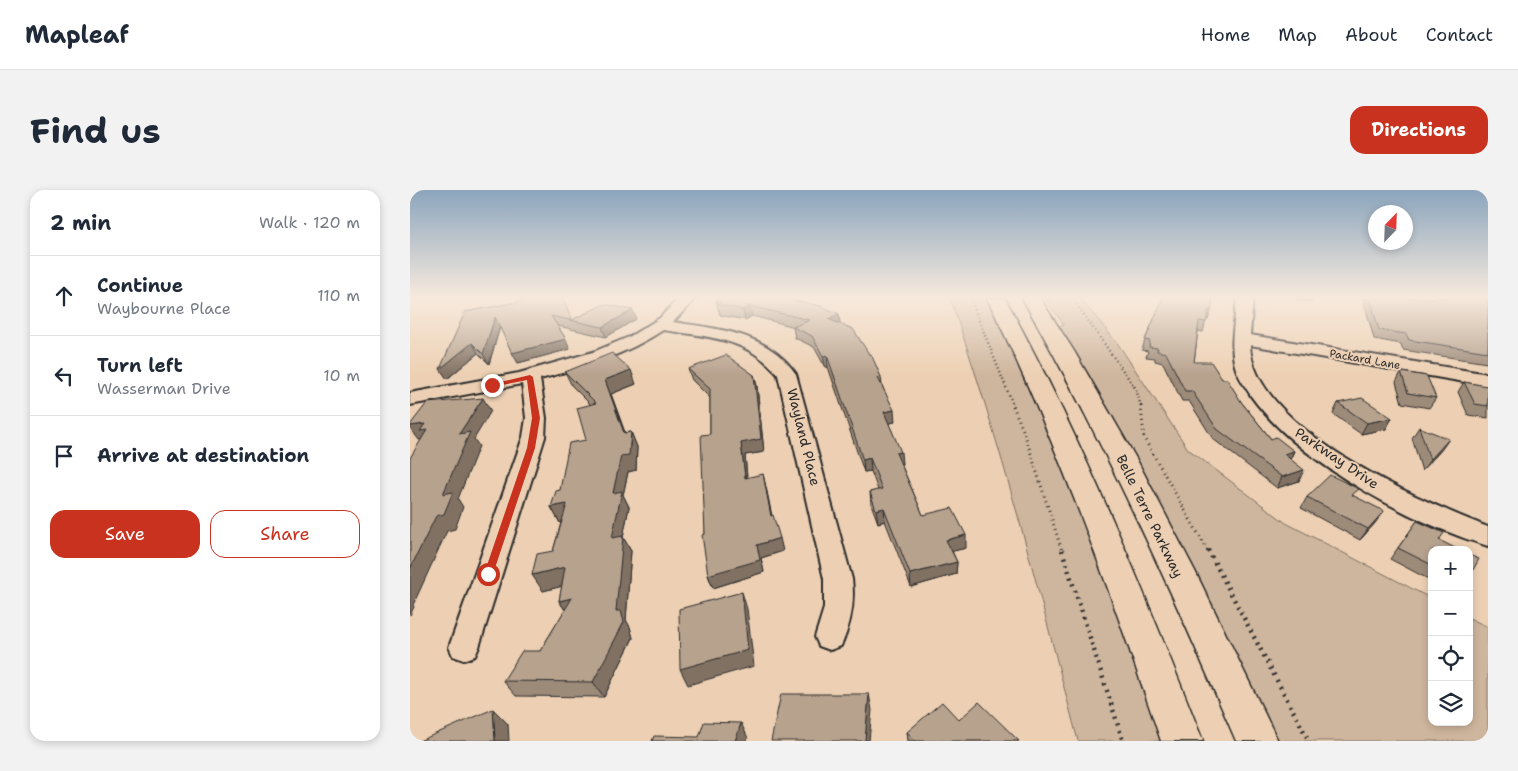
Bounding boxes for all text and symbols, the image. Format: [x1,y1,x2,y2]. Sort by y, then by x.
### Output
text: Mapleaf [25,19,129,51]
text: Home [1201,23,1250,47]
text: Map [1278,23,1317,47]
text: About [1345,23,1398,47]
text: Contact [1426,23,1493,47]
button: Directions [1350,106,1488,154]
text: Find us [30,107,161,154]
north arrow [1368,205,1413,250]
text: 2 min [50,209,111,237]
text: Walk · 120 m [259,212,360,233]
text: Continue [97,273,183,298]
icon: ahead [50,282,78,310]
text: 110 m [317,285,360,306]
text: Waybourne Place [97,298,231,319]
street label: Packard Lane [1328,346,1402,373]
text: Turn left [97,353,183,378]
icon: left [50,362,78,390]
text: 10 m [323,365,360,386]
route end [481,374,504,397]
text: Wasserman Drive [97,378,231,399]
street label: Wayland Place [783,386,825,488]
street label: Parkway Drive [1292,423,1382,493]
icon: arrive [50,442,78,470]
text: Arrive at destination [97,443,309,468]
street label: Belle Terre Parkway [1112,452,1188,580]
button: Save [50,510,200,558]
button: Share [210,510,360,558]
map controls [1428,546,1473,726]
button: + [1428,546,1473,591]
route start [477,563,500,586]
button: − [1428,591,1473,636]
button: locate [1428,636,1473,681]
button: layers [1428,681,1473,726]

